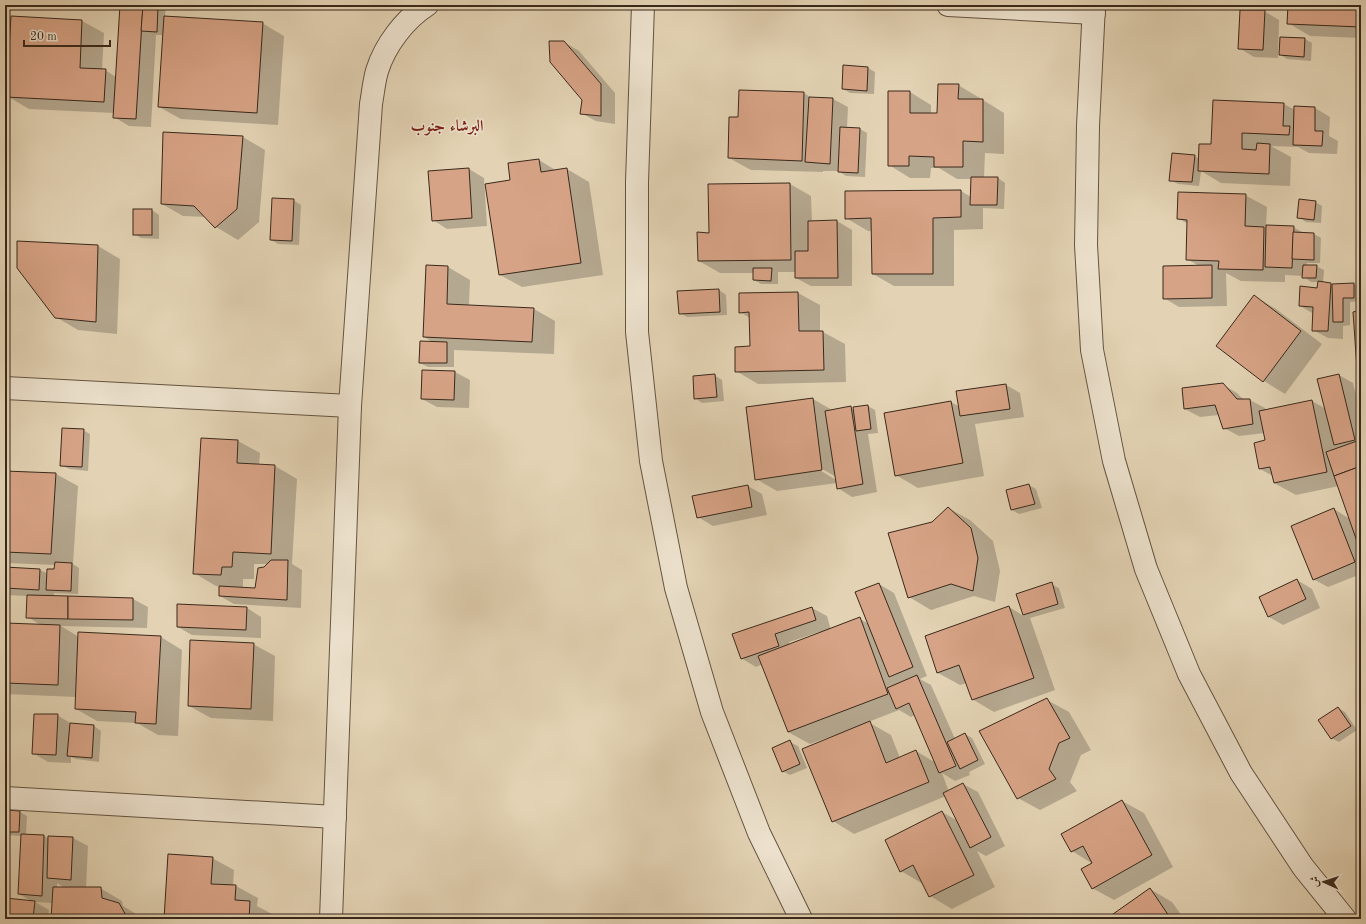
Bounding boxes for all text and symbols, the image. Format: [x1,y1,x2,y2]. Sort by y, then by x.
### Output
scale bar [24,22,110,48]
text: 20 m [30,31,57,43]
district label: البرشاء جنوب [410,118,484,136]
north arrow [1304,862,1344,902]
text: ش [1310,876,1321,887]

